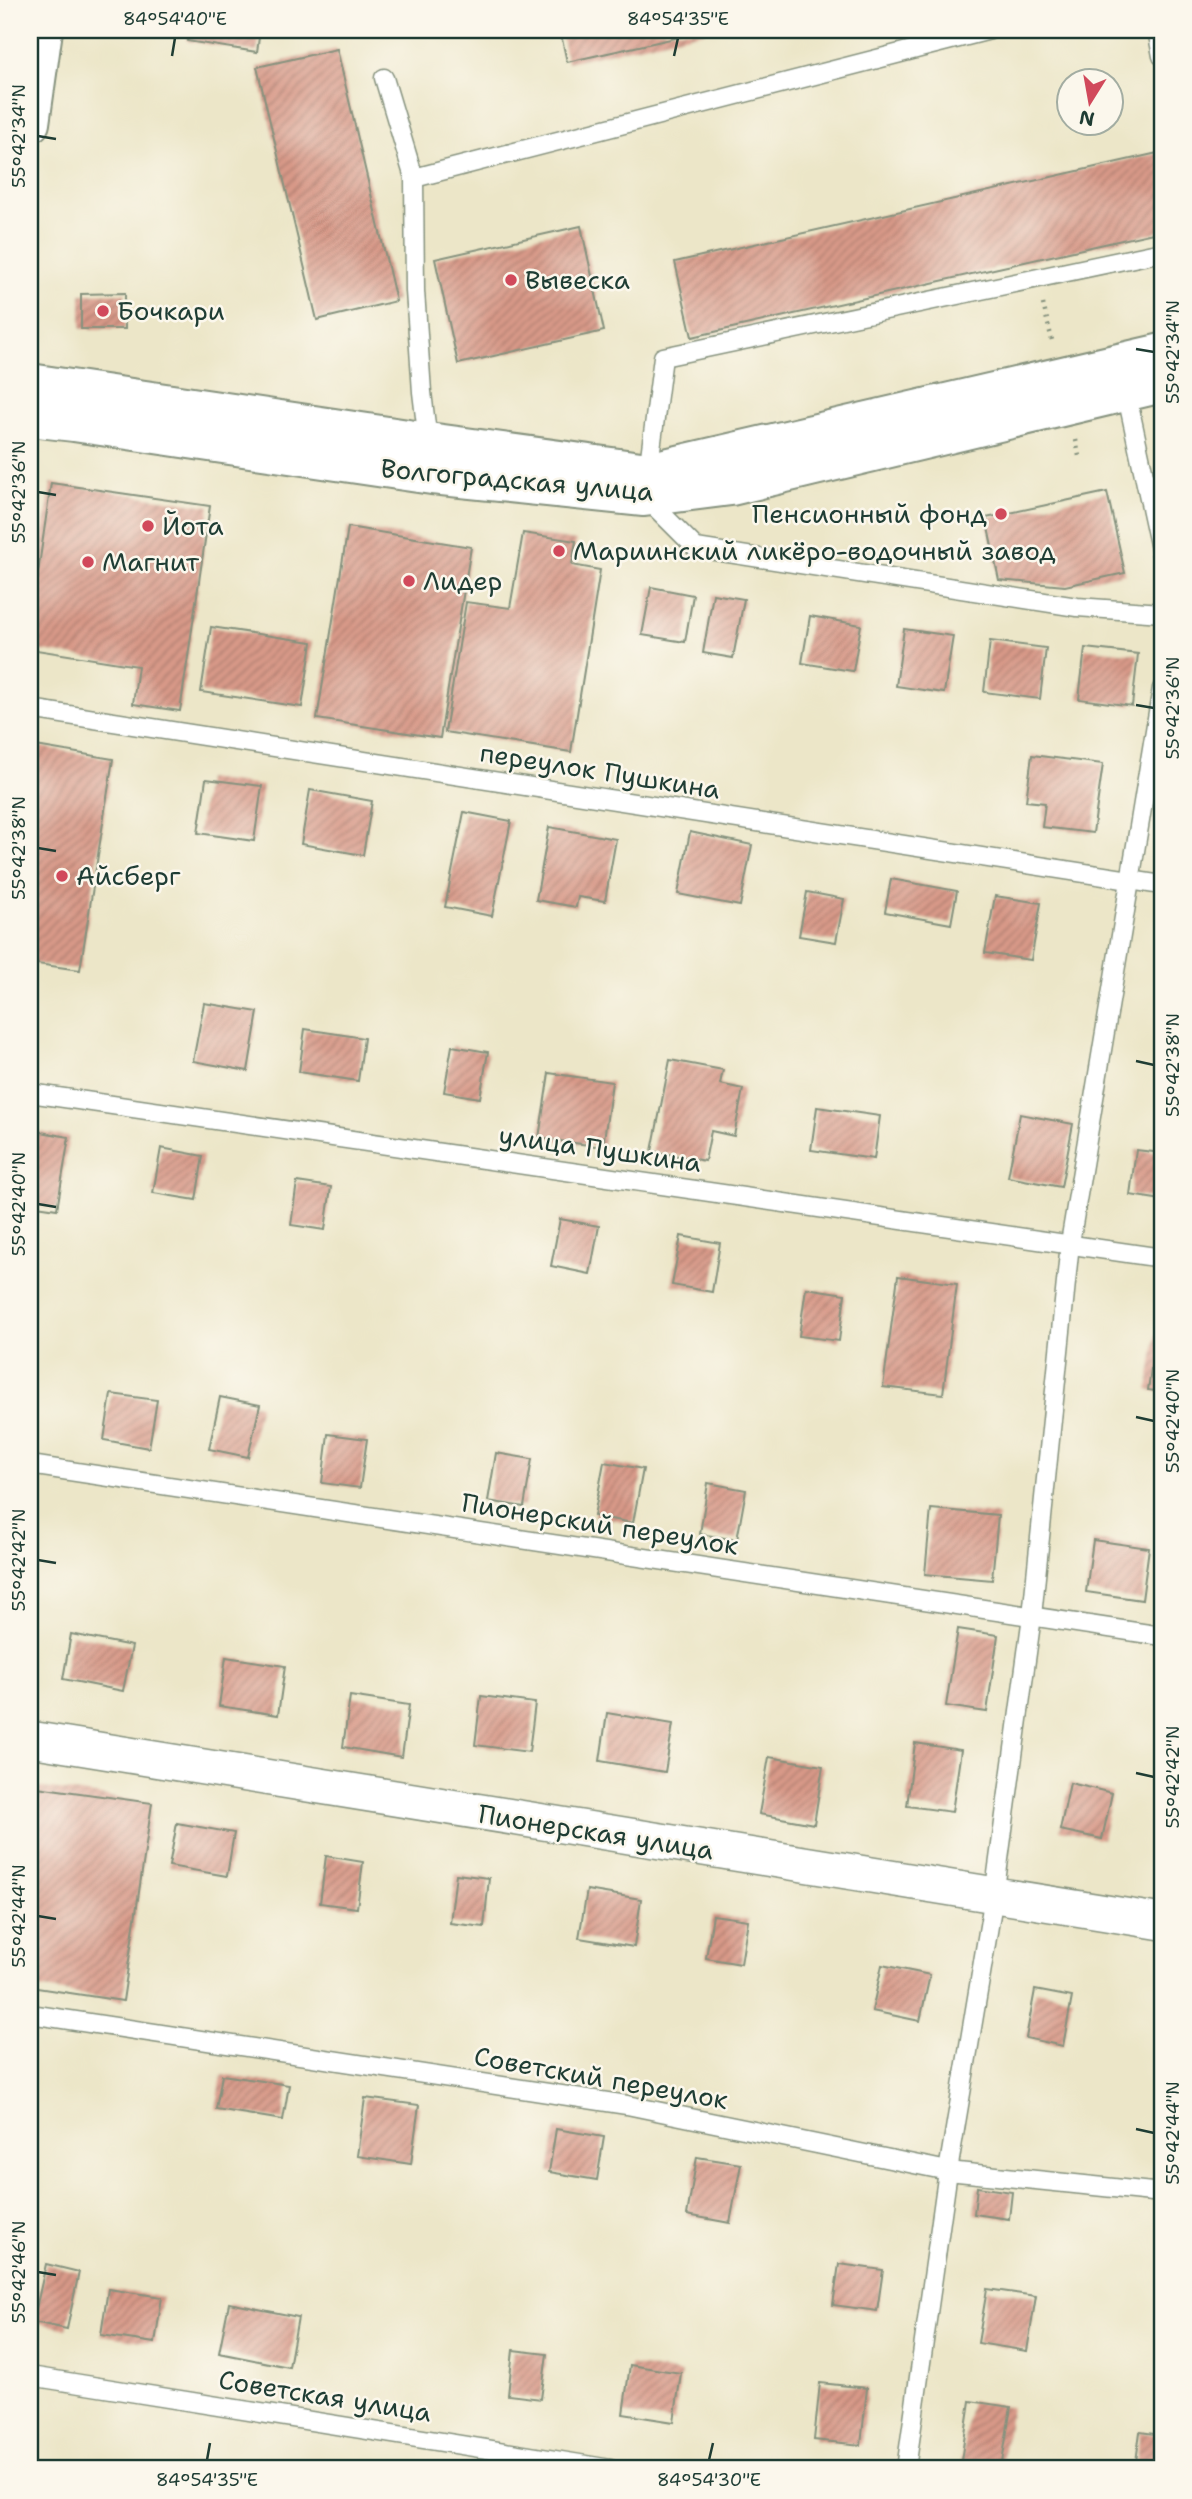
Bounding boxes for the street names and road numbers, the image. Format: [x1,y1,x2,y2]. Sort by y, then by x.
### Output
street label: Волгоградская улица [379,450,655,509]
street label: переулок Пушкина [477,734,723,807]
street label: улица Пушкина [497,1117,704,1180]
street label: Пионерский переулок [459,1484,741,1563]
street label: Пионерская улица [476,1796,716,1867]
street label: Советский переулок [471,2038,731,2117]
street label: Советская улица [216,2361,434,2430]

